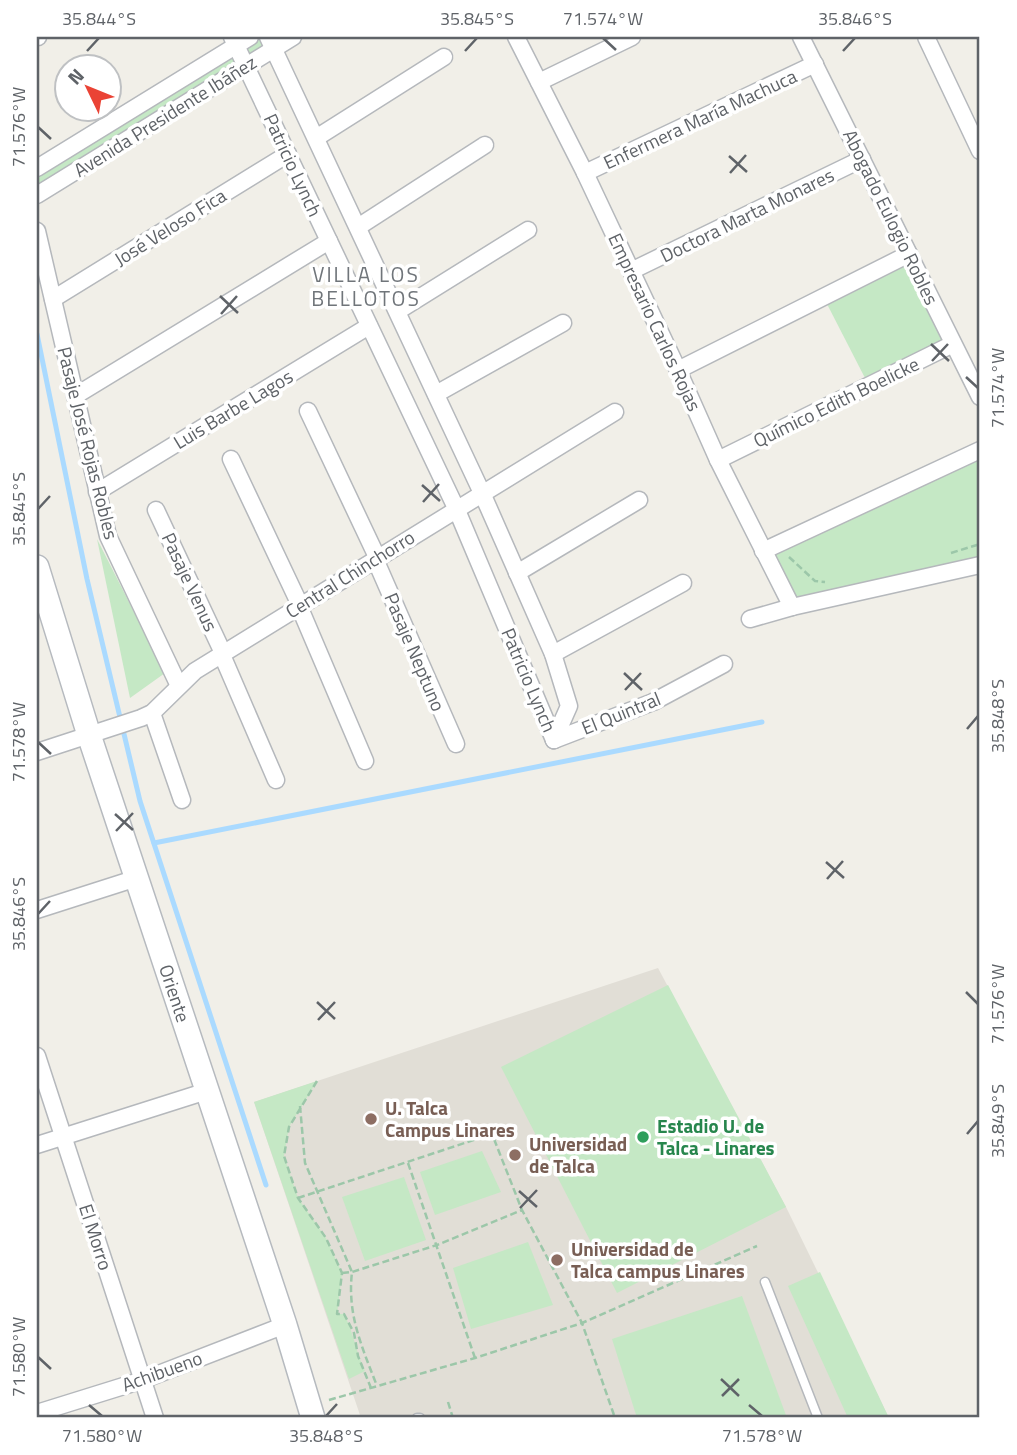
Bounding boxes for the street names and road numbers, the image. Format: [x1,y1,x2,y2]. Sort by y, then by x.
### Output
street label: Avenida Presidente Ibáñez [68,47,262,184]
street label: Enfermera María Machuca [598,61,802,176]
street label: Patricio Lynch [257,108,330,221]
street label: Abogado Eulogio Robles [836,124,947,310]
street label: Doctora Marta Monares [655,160,839,269]
street label: José Veloso Fica [108,180,232,273]
street label: Empresario Carlos Rojas [601,228,710,416]
street label: Pasaje José Rojas Robles [51,343,127,542]
street label: Químico Edith Boelicke [748,349,924,454]
street label: Luis Barbe Lagos [167,361,298,456]
street label: Central Chinchorro [279,522,420,625]
street label: Pasaje Venus [155,528,226,636]
street label: Pasaje Neptuno [377,588,453,716]
street label: Patricio Lynch [494,623,564,736]
street label: El Quintral [577,684,665,742]
street label: Oriente [152,960,198,1026]
street label: El Morro [72,1200,121,1274]
street label: Achibueno [118,1343,206,1398]

